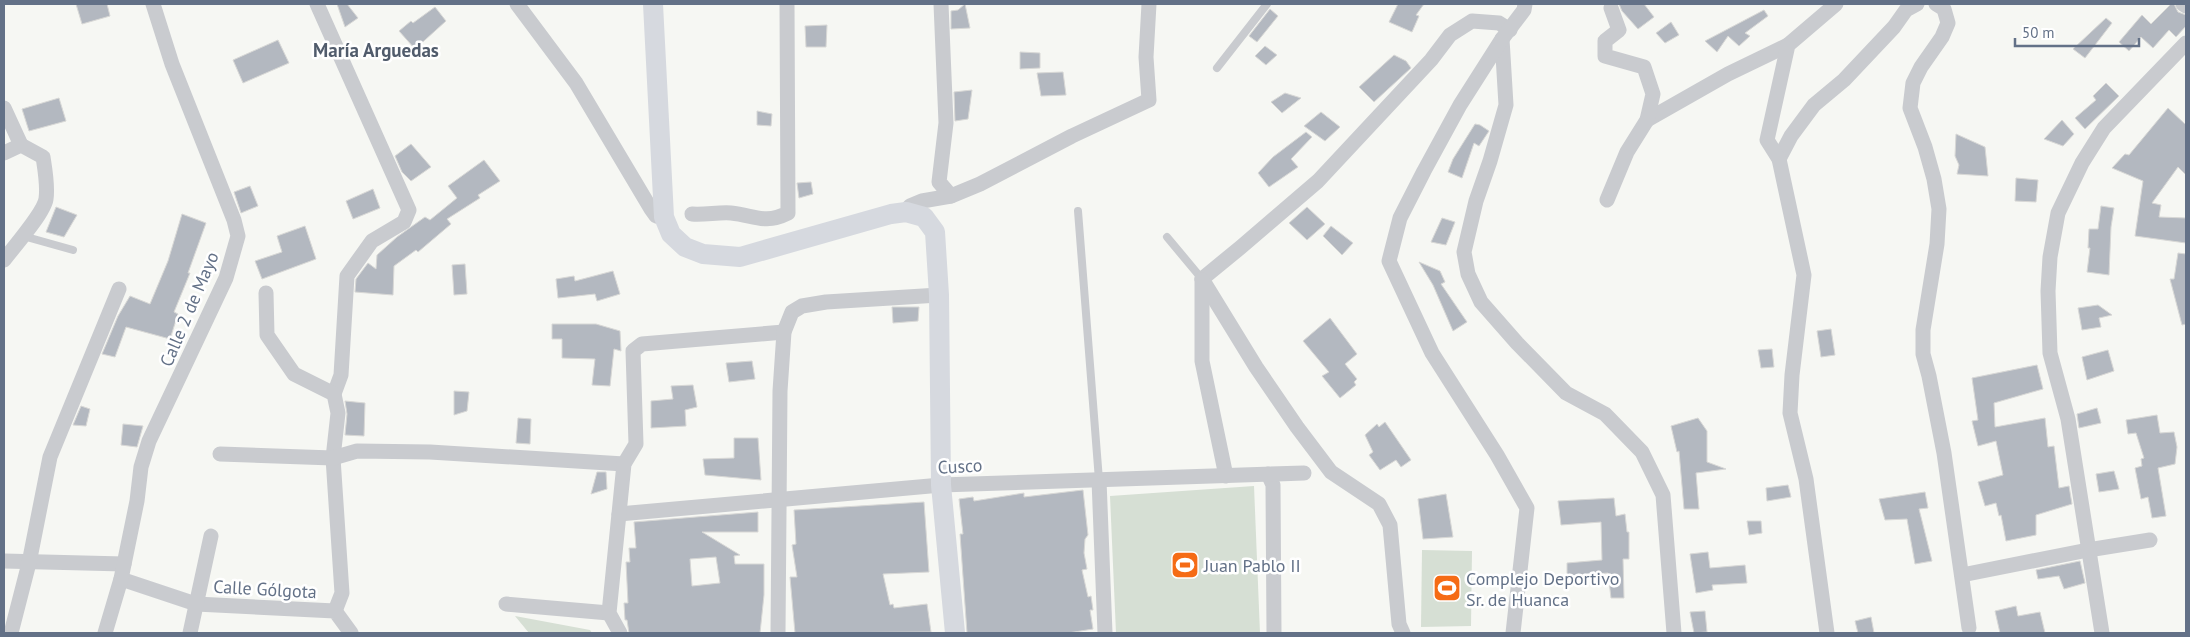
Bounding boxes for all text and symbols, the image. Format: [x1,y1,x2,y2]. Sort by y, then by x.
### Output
scale bar [2015,15,2139,47]
text: 50 m [2022,23,2055,42]
district label: María Arguedas [313,38,439,62]
street label: Calle 2 de Mayo [154,248,224,370]
street label: Cusco [937,453,983,479]
sports icon: Juan Pablo II [1170,550,1200,580]
place label: Juan Pablo II [1203,554,1301,577]
place label: Complejo Deportivo Sr. de Huanca [1466,567,1619,611]
sports icon: Complejo Deportivo Sr. de Huanca [1432,573,1462,603]
street label: Calle Gólgota [213,575,317,603]

